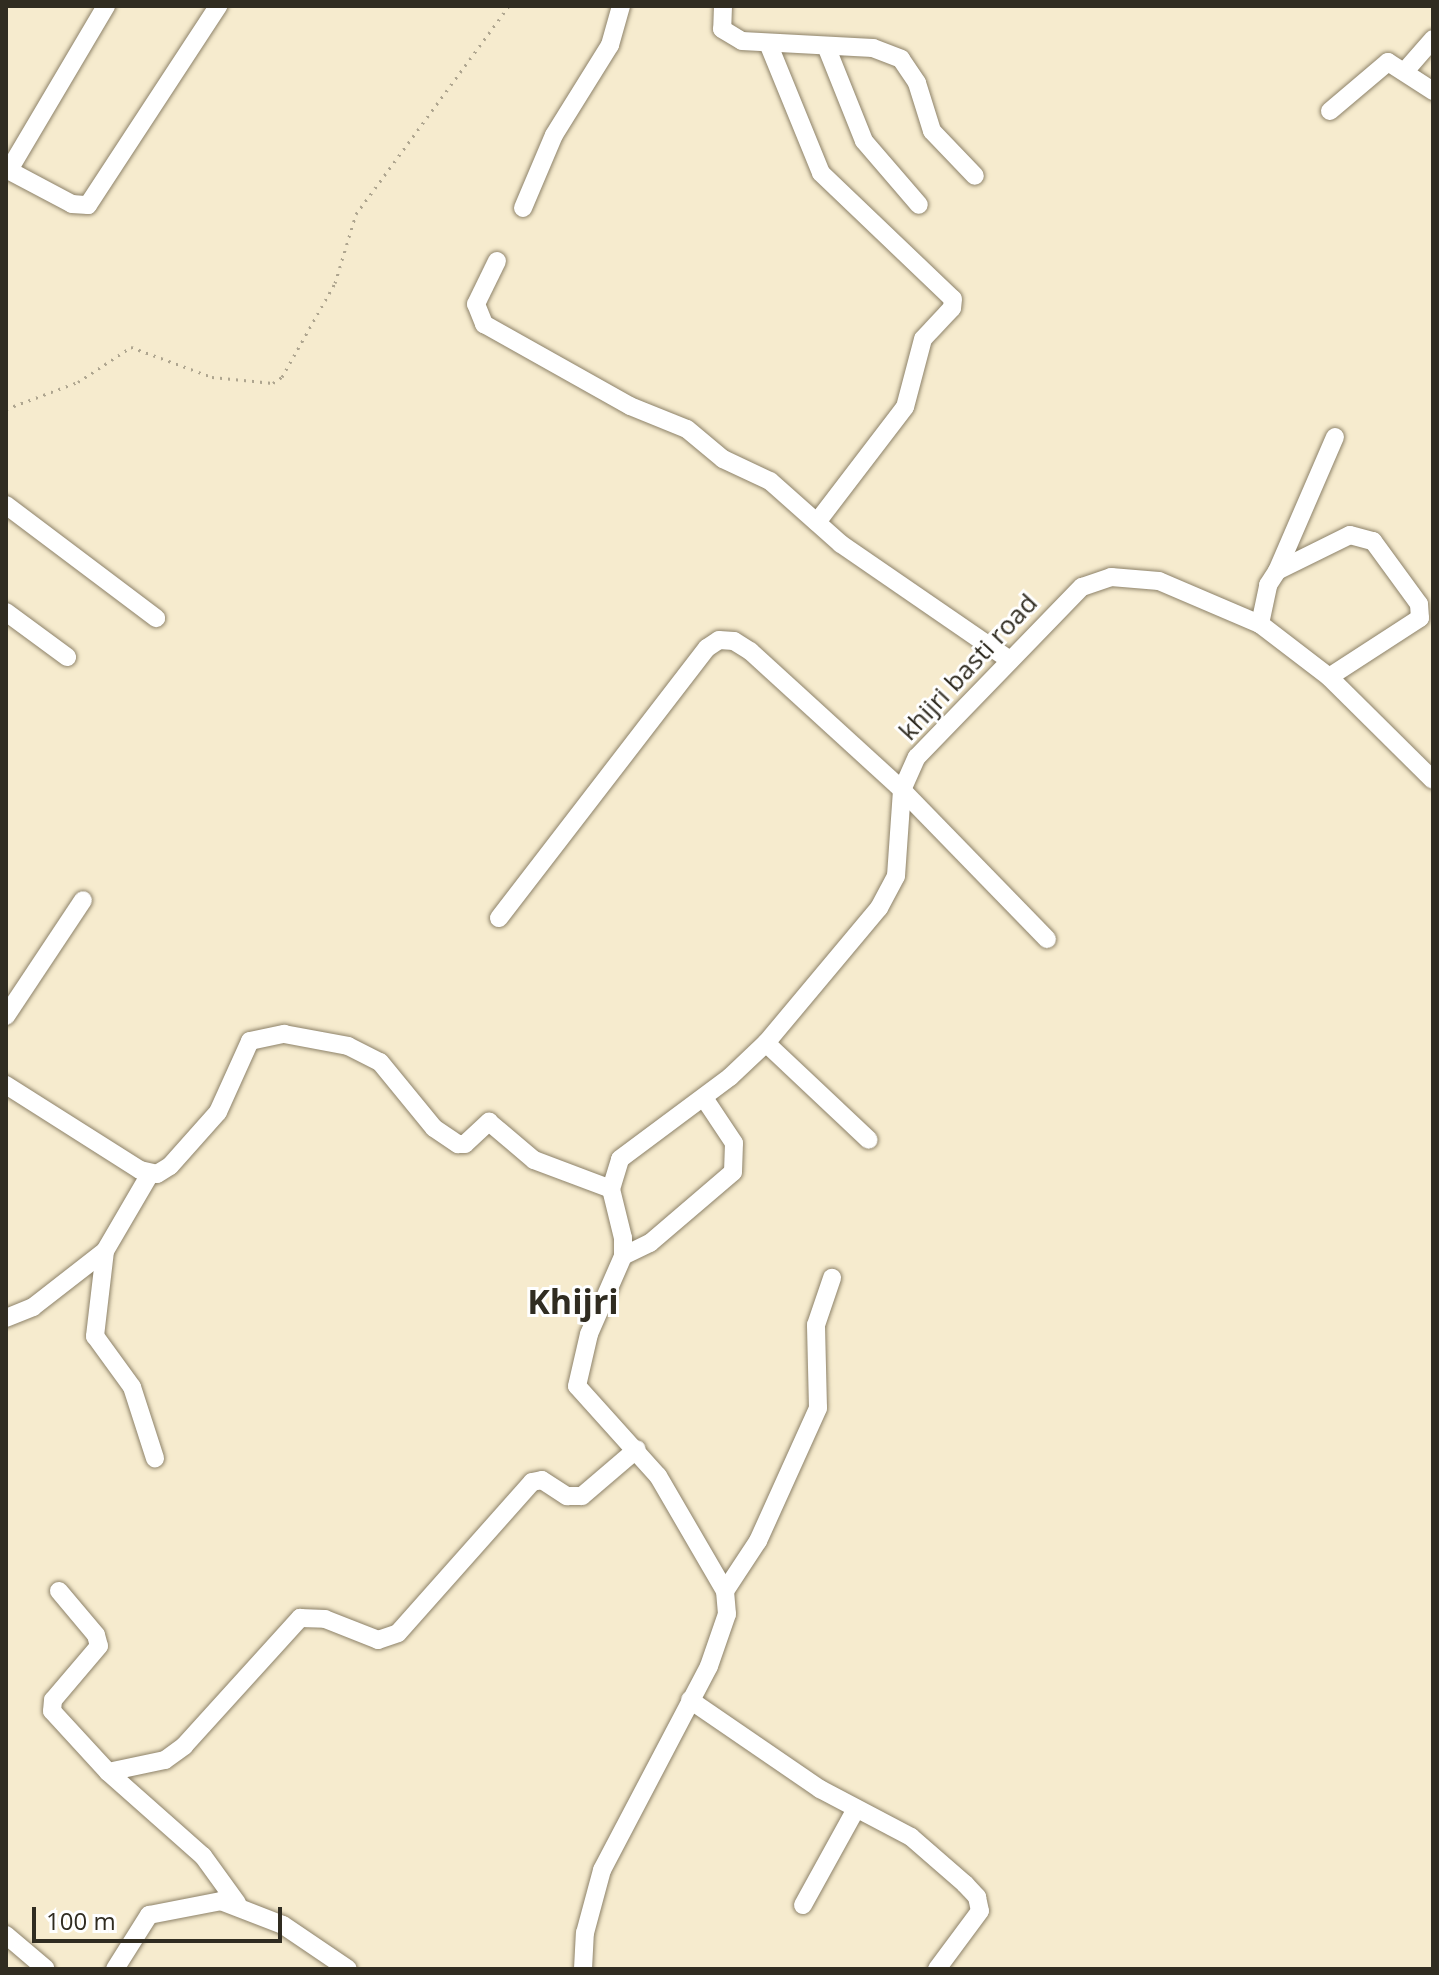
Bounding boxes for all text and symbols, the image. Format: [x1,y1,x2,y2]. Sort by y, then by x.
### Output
street label: khijri basti road [892,587,1044,747]
district label: Khijri [527,1282,619,1322]
scale bar [36,1891,286,1941]
text: 100 m [46,1904,116,1937]

